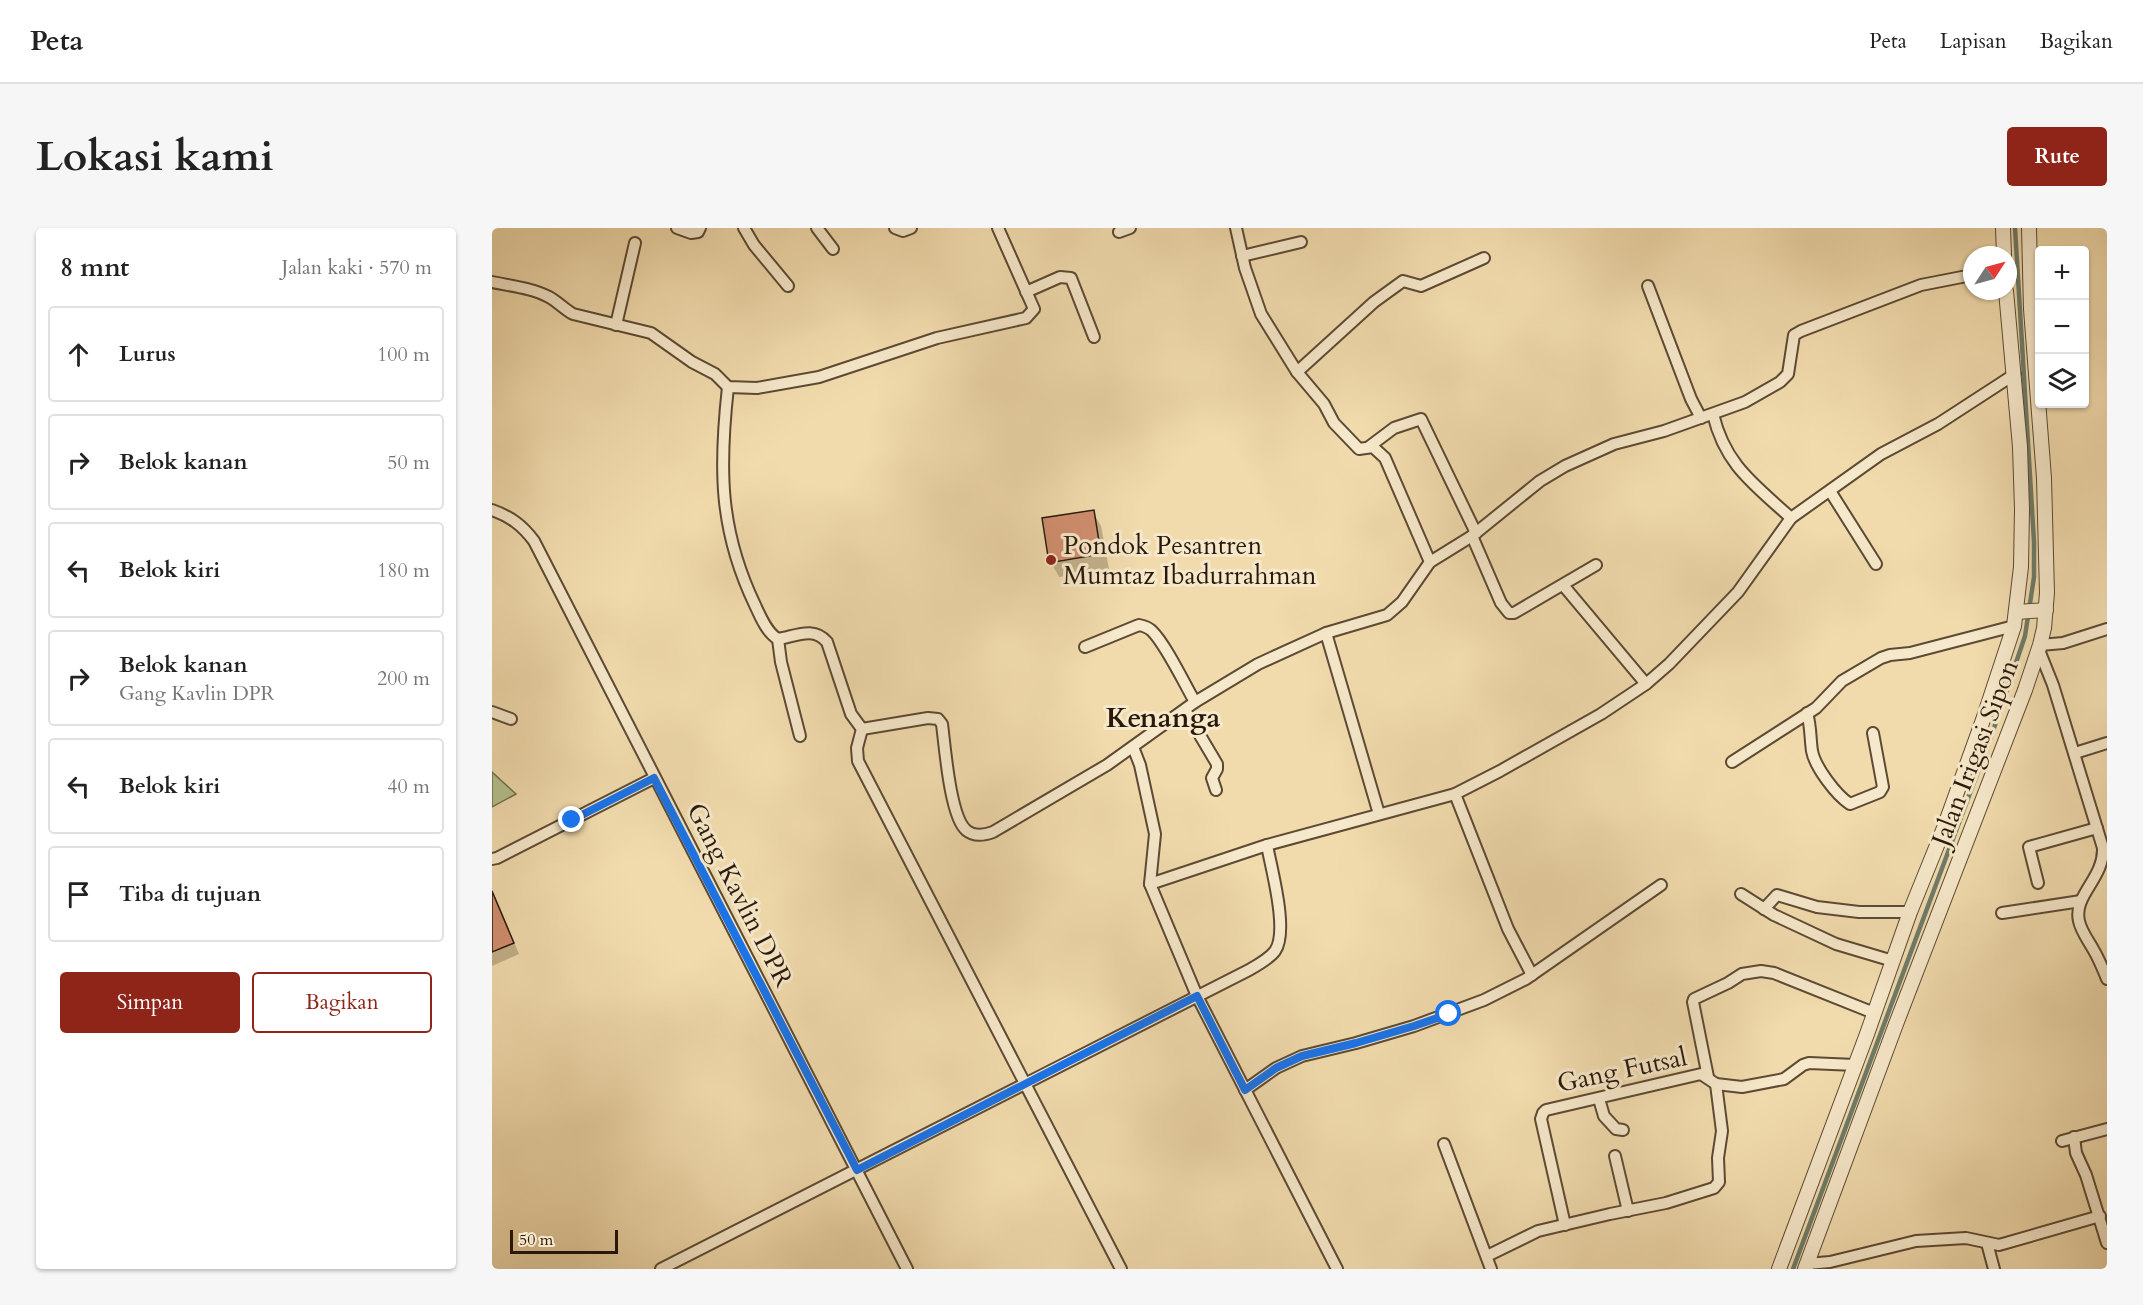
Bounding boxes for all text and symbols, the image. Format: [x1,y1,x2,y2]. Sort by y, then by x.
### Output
text: Peta [30,22,83,60]
text: Peta [1869,27,1907,56]
text: Lapisan [1940,27,2007,56]
text: Bagikan [2040,27,2113,56]
button: Rute [2007,127,2107,186]
text: Lokasi kami [36,128,274,185]
north arrow [1963,246,2017,300]
map controls [2035,246,2089,408]
button: + [2035,246,2089,300]
text: 8 mnt [60,250,129,285]
text: Jalan kaki · 570 m [282,254,432,281]
button: − [2035,300,2089,354]
icon: ahead [62,338,95,371]
text: Lurus [119,339,176,369]
text: 100 m [377,341,430,368]
button: layers [2035,354,2089,408]
icon: right [62,446,95,479]
text: Belok kanan [119,447,248,477]
text: 50 m [387,449,430,476]
place label: Pondok Pesantren Mumtaz Ibadurrahman [1063,528,1317,593]
marker: Pondok Pesantren Mumtaz Ibadurrahman [1044,553,1058,567]
icon: left [62,554,95,587]
text: Belok kiri [119,555,220,585]
text: 180 m [377,557,430,584]
text: Belok kanan [119,650,248,680]
street label: Jalan Irigasi Sipon [1922,655,2027,855]
icon: right [62,662,95,695]
text: 200 m [377,665,430,692]
text: Gang Kavlin DPR [119,680,274,707]
district label: Kenanga [1106,699,1220,737]
icon: left [62,770,95,803]
text: Belok kiri [119,771,220,801]
text: 40 m [387,773,430,800]
street label: Gang Kavlin DPR [679,797,801,993]
route end [558,806,584,832]
icon: arrive [62,878,95,911]
text: Tiba di tujuan [119,879,261,909]
button: Simpan [60,972,240,1033]
button: Bagikan [252,972,432,1033]
route start [1435,1000,1461,1026]
street label: Gang Futsal [1554,1039,1691,1101]
scale bar [510,1227,618,1254]
text: 50 m [519,1229,553,1251]

